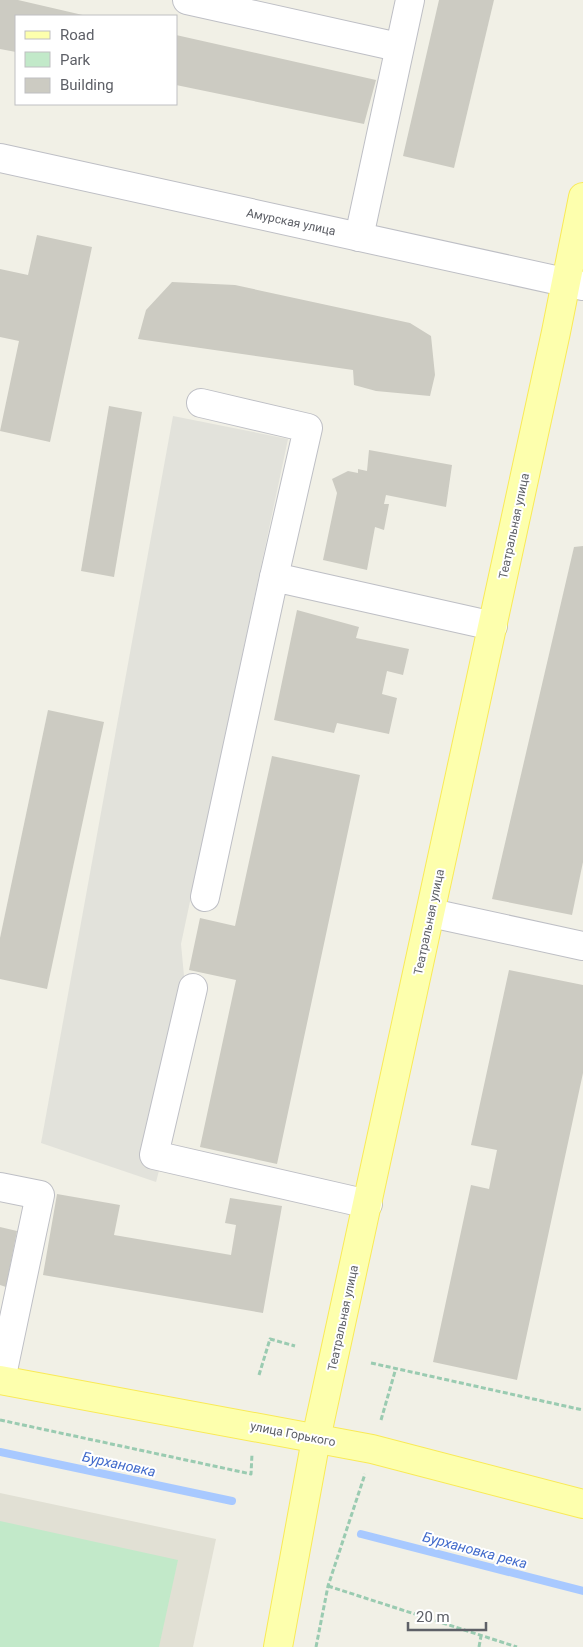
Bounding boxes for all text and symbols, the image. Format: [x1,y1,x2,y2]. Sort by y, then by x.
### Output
legend [15,15,178,105]
text: Road [60,26,94,44]
text: Park [60,51,91,69]
text: Building [60,76,114,94]
street label: Амурская улица [245,206,337,238]
street label: Театральная улица [496,472,532,580]
street label: Театральная улица [411,868,447,976]
street label: Театральная улица [325,1264,361,1372]
street label: улица Горького [249,1419,337,1449]
water label: Бурхановка [81,1448,157,1480]
water label: Бурхановка река [421,1528,529,1572]
scale bar [408,1600,486,1632]
text: 20 m [416,1608,450,1626]

